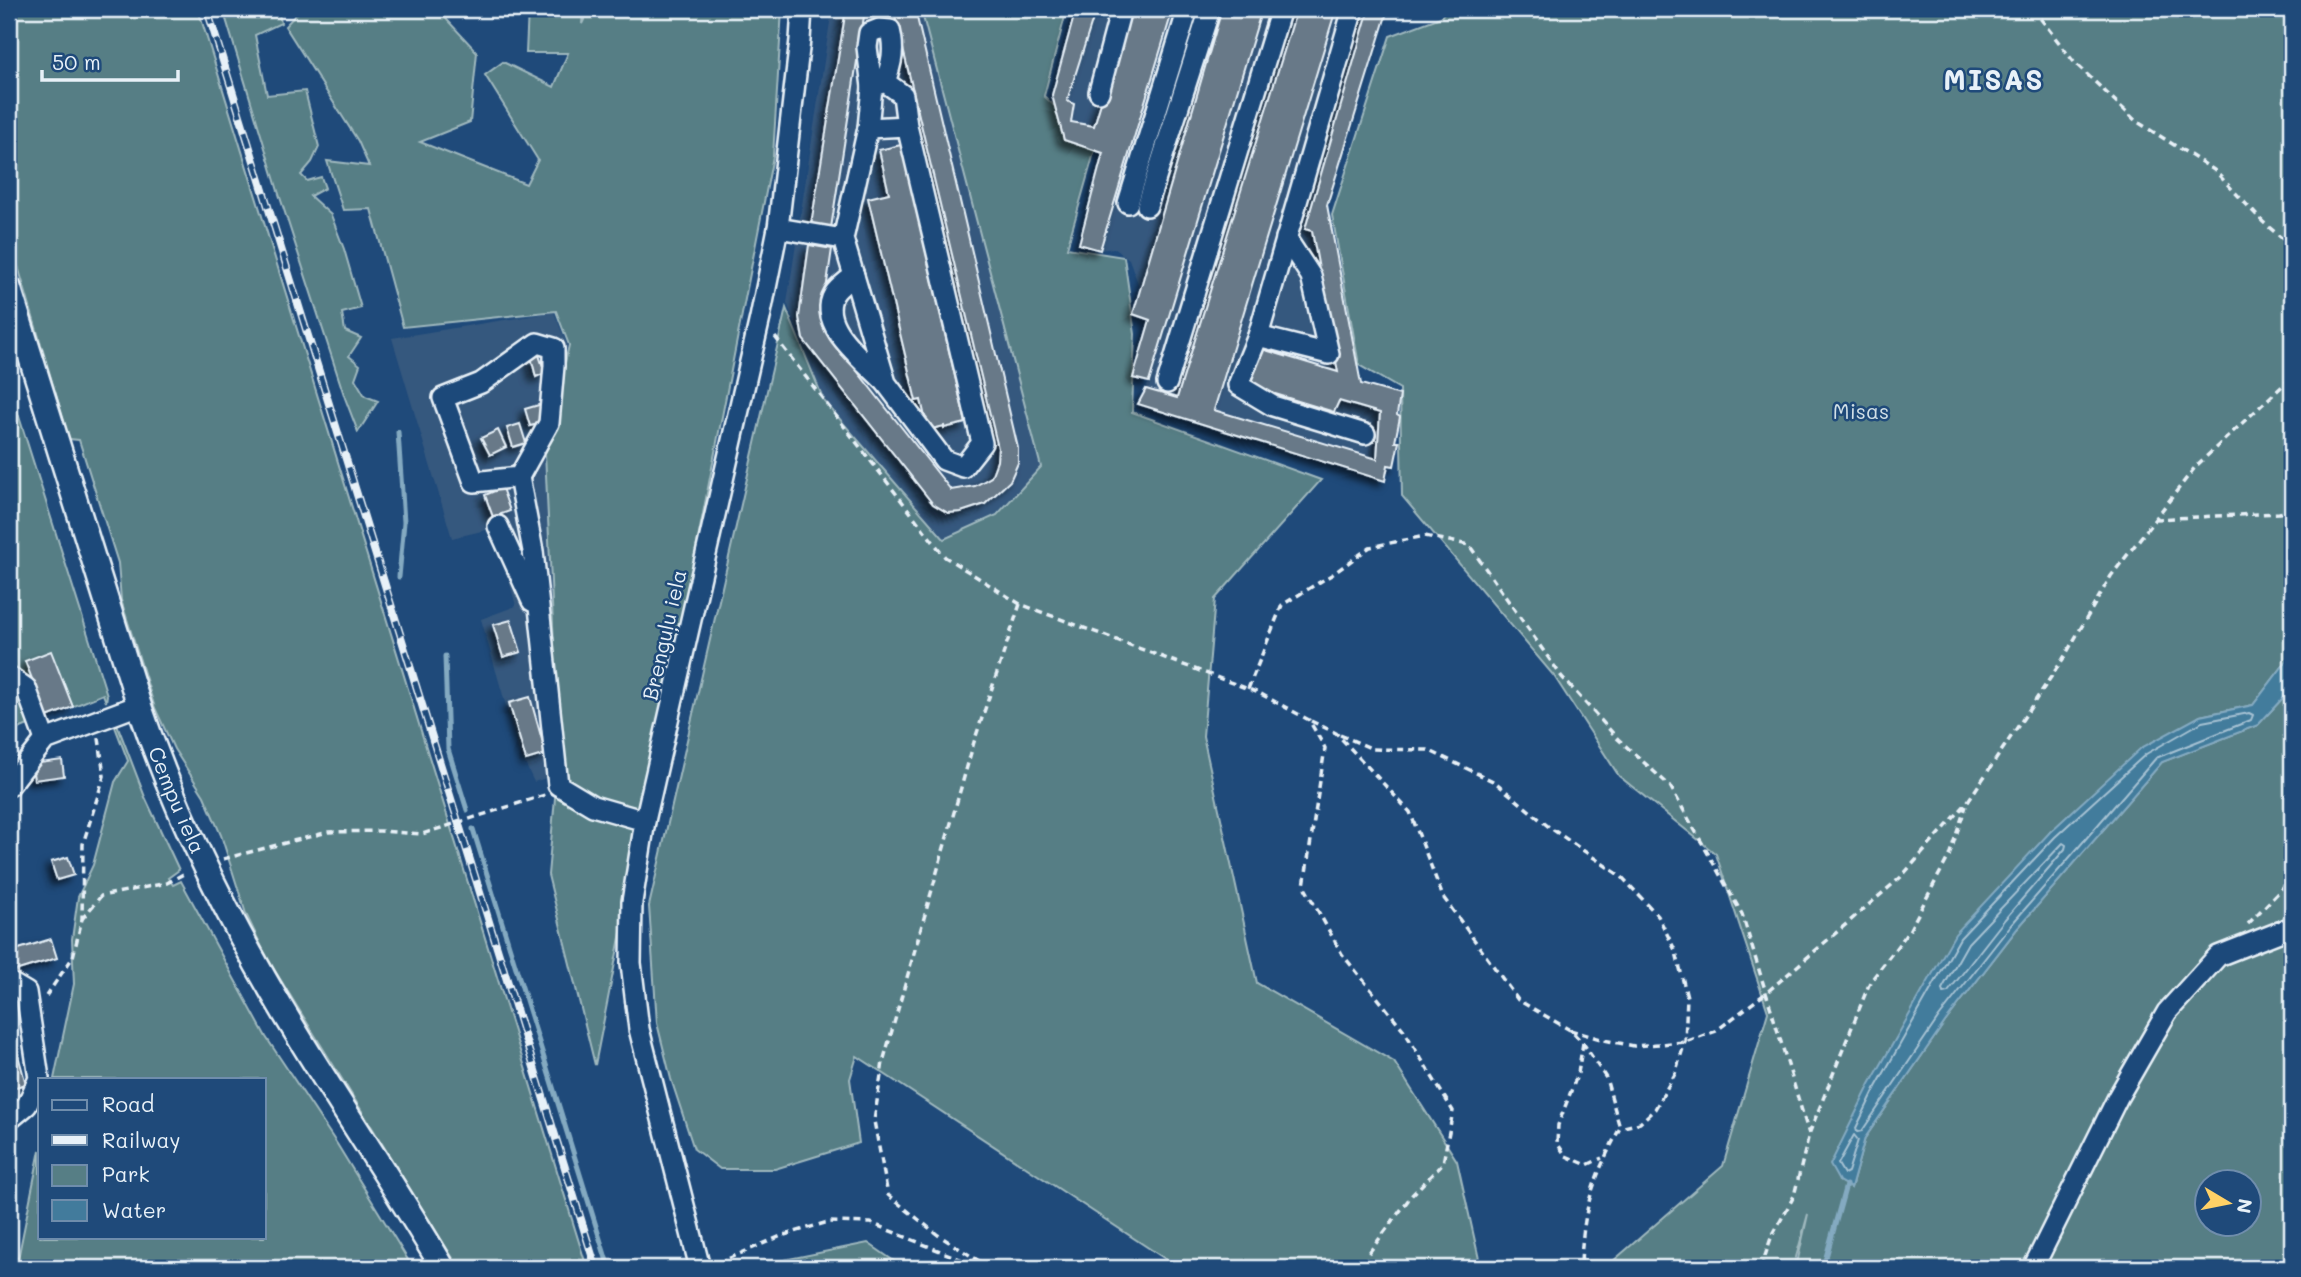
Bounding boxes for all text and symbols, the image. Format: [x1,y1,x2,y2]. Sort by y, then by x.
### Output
scale bar [42,38,178,82]
text: 50 m [52,48,101,75]
district label: MISAS [1943,61,2045,97]
park label: Misas [1833,397,1889,424]
street label: Brenguļu iela [635,567,693,703]
street label: Cempu iela [143,742,212,857]
legend [38,1078,266,1238]
text: Road [102,1090,154,1117]
text: Railway [102,1126,181,1153]
text: Park [102,1160,150,1187]
north arrow [2192,1168,2262,1238]
text: Water [102,1196,166,1223]
text: N [2232,1197,2259,1215]

